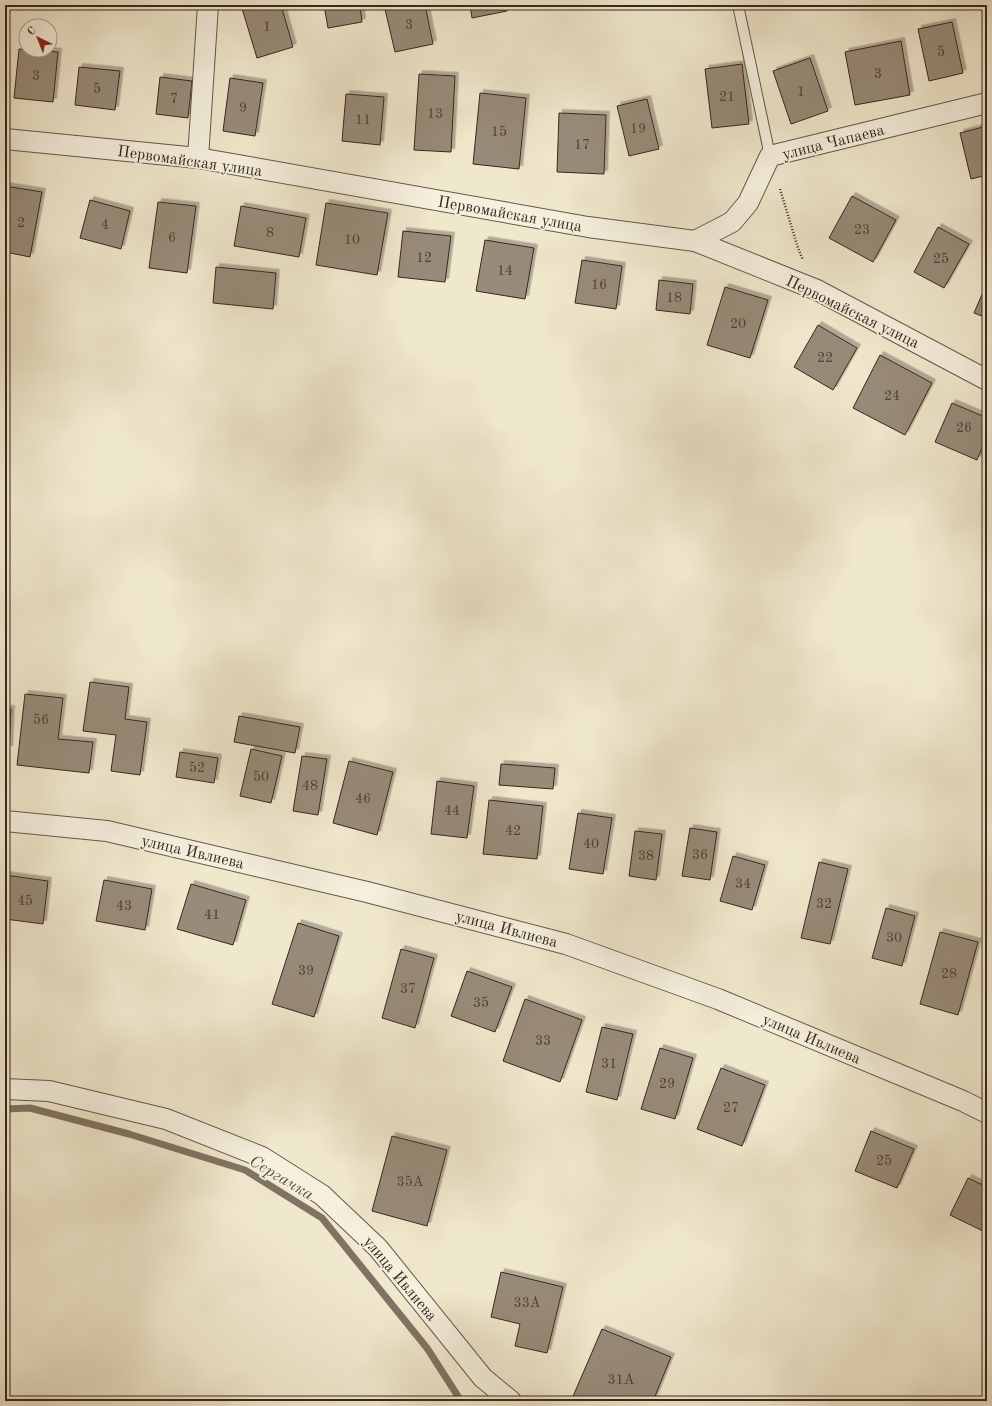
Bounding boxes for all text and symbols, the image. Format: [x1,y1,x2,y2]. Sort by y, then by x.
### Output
north arrow [18,18,58,58]
house number: 3 [405,18,413,32]
house number: 1 [263,20,271,34]
text: С [26,25,39,38]
house number: 5 [937,45,945,59]
house number: 3 [874,67,882,81]
house number: 3 [32,69,40,83]
house number: 5 [93,82,101,96]
house number: 1 [797,85,805,99]
house number: 21 [719,90,735,104]
house number: 7 [170,92,178,106]
house number: 9 [239,101,247,115]
house number: 13 [427,107,443,121]
house number: 11 [355,113,371,127]
house number: 19 [630,122,646,136]
street label: улица Чапаева [781,122,886,163]
house number: 15 [491,125,507,139]
house number: 17 [574,138,590,152]
street label: Первомайская улица [116,144,263,180]
street label: Первомайская улица [436,194,583,236]
house number: 2 [17,216,25,230]
house number: 4 [101,218,109,232]
house number: 23 [854,223,870,237]
house number: 8 [266,226,274,240]
house number: 6 [168,231,176,245]
house number: 10 [344,233,360,247]
house number: 12 [416,251,432,265]
house number: 25 [933,252,949,266]
house number: 14 [497,264,513,278]
street label: Первомайская улица [783,274,921,352]
house number: 16 [591,278,607,292]
house number: 18 [666,291,682,305]
house number: 20 [730,317,746,331]
house number: 22 [817,351,833,365]
house number: 24 [884,389,900,403]
house number: 26 [956,421,972,435]
house number: 56 [33,713,49,727]
house number: 52 [189,761,205,775]
house number: 50 [253,770,269,784]
house number: 48 [302,779,318,793]
house number: 46 [355,792,371,806]
house number: 44 [444,804,460,818]
house number: 42 [505,824,521,838]
street label: улица Ивлиева [140,833,246,873]
house number: 40 [583,837,599,851]
house number: 36 [692,848,708,862]
house number: 38 [638,849,654,863]
house number: 34 [735,877,751,891]
house number: 45 [17,894,33,908]
house number: 32 [816,897,832,911]
house number: 43 [116,899,132,913]
house number: 41 [204,908,220,922]
street label: улица Ивлиева [454,909,559,951]
house number: 30 [886,931,902,945]
house number: 39 [298,964,314,978]
house number: 28 [941,967,957,981]
house number: 37 [400,982,416,996]
house number: 35 [473,996,489,1010]
street label: улица Ивлиева [760,1012,863,1068]
house number: 33 [535,1034,551,1048]
house number: 31 [601,1057,617,1071]
house number: 29 [659,1077,675,1091]
house number: 27 [723,1101,739,1115]
water label: Сергачка [246,1153,316,1204]
house number: 25 [876,1154,892,1168]
house number: 35А [397,1175,424,1189]
street label: улица Ивлиева [360,1234,439,1325]
house number: 33А [514,1296,541,1310]
house number: 31А [608,1373,635,1387]

